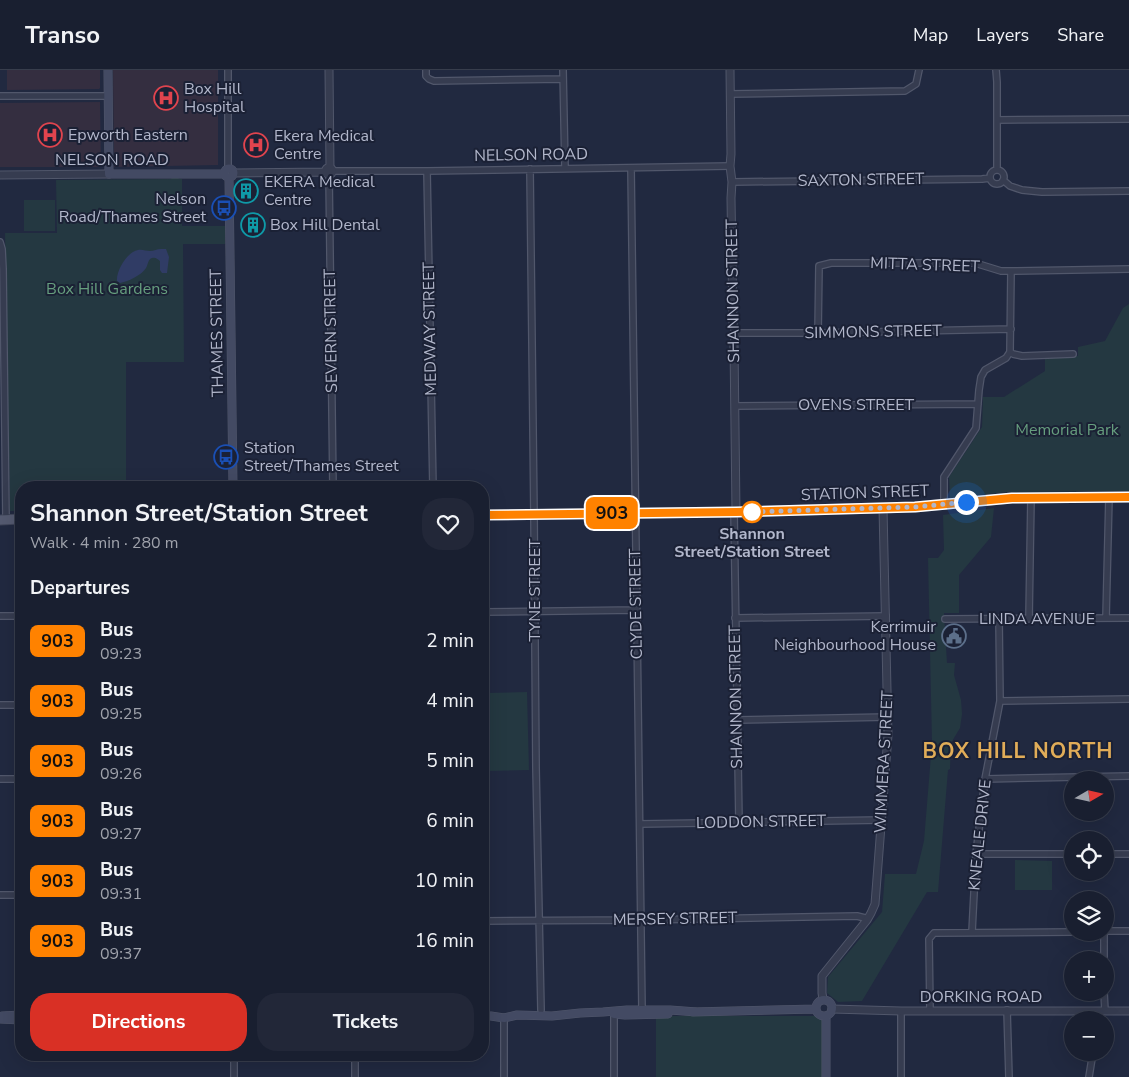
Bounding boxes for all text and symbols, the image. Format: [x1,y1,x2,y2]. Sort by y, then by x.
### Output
text: Transo [25,19,100,51]
text: Map [913,23,948,47]
text: Layers [976,23,1029,47]
text: Share [1057,23,1104,47]
place label: Box Hill Hospital [184,78,245,118]
hospital icon: Box Hill Hospital [153,85,179,111]
hospital icon: Epworth Eastern [37,122,63,148]
place label: Epworth Eastern [68,124,188,146]
place label: Ekera Medical Centre [274,125,374,165]
hospital icon: Ekera Medical Centre [243,132,269,158]
street label: NELSON ROAD [474,143,588,167]
street label: NELSON ROAD [55,149,169,171]
street label: SAXTON STREET [797,168,925,192]
place label: EKERA Medical Centre [264,171,375,211]
building icon: EKERA Medical Centre [233,178,259,204]
place label: Nelson Road/Thames Street [59,188,206,228]
bus stop icon: Nelson Road/Thames Street [211,195,237,221]
building icon: Box Hill Dental [240,212,266,238]
place label: Box Hill Dental [270,214,380,236]
street label: SHANNON STREET [721,219,745,363]
street label: MITTA STREET [870,252,981,278]
street label: MEDWAY STREET [418,262,442,396]
street label: THAMES STREET [205,268,229,397]
street label: SEVERN STREET [319,268,343,393]
park label: Box Hill Gardens [46,278,168,300]
street label: SIMMONS STREET [804,320,942,344]
street label: OVENS STREET [798,394,914,416]
park label: Memorial Park [1015,419,1120,441]
place label: Station Street/Thames Street [244,437,399,477]
bus stop icon: Station Street/Thames Street [213,444,239,470]
street label: STATION STREET [800,480,930,506]
your location [954,490,979,515]
text: Shannon Street/Station Street [30,497,368,529]
line badge: 903 [583,497,641,529]
button: heart [422,498,474,550]
text: 903 [596,501,628,525]
marker: Shannon Street/Station Street [741,501,763,523]
place label: Shannon Street/Station Street [674,523,831,563]
text: Walk · 4 min · 280 m [30,532,178,554]
street label: TYNE STREET [524,538,546,641]
street label: CLYDE STREET [624,548,648,660]
text: Departures [30,575,130,601]
street label: LINDA AVENUE [979,608,1095,630]
place label: Kerrimuir Neighbourhood House [774,616,936,656]
text: Bus [100,617,133,643]
public building icon: Kerrimuir Neighbourhood House [941,623,967,649]
street label: SHANNON STREET [724,625,748,769]
text: 2 min [426,628,474,654]
text: 903 [41,629,74,653]
text: 09:23 [100,643,142,665]
text: Bus [100,677,133,703]
text: 4 min [426,688,474,714]
text: 903 [41,689,74,713]
street label: WIMMERA STREET [869,690,899,834]
text: 09:25 [100,703,142,725]
text: Bus [100,737,133,763]
district label: BOX HILL NORTH [923,737,1114,765]
text: 5 min [426,748,474,774]
text: 903 [41,749,74,773]
text: 09:26 [100,763,142,785]
north arrow [1064,771,1114,821]
map controls [1064,771,1114,1061]
street label: KNEALE DRIVE [963,778,997,892]
text: Bus [100,797,133,823]
text: 6 min [426,808,474,834]
text: 903 [41,809,74,833]
street label: LODDON STREET [696,810,827,834]
text: 09:27 [100,823,142,845]
button: locate [1064,831,1114,881]
text: Bus [100,857,133,883]
text: 10 min [415,868,474,894]
text: 903 [41,869,74,893]
text: 09:31 [100,883,142,905]
button: layers [1064,891,1114,941]
street label: MERSEY STREET [613,907,738,931]
text: Bus [100,917,133,943]
text: 16 min [415,928,474,954]
text: 903 [41,929,74,953]
text: 09:37 [100,943,142,965]
button: + [1064,951,1114,1001]
street label: DORKING ROAD [920,986,1042,1008]
button: Directions [30,993,247,1051]
button: Tickets [257,993,474,1051]
button: − [1064,1011,1114,1061]

